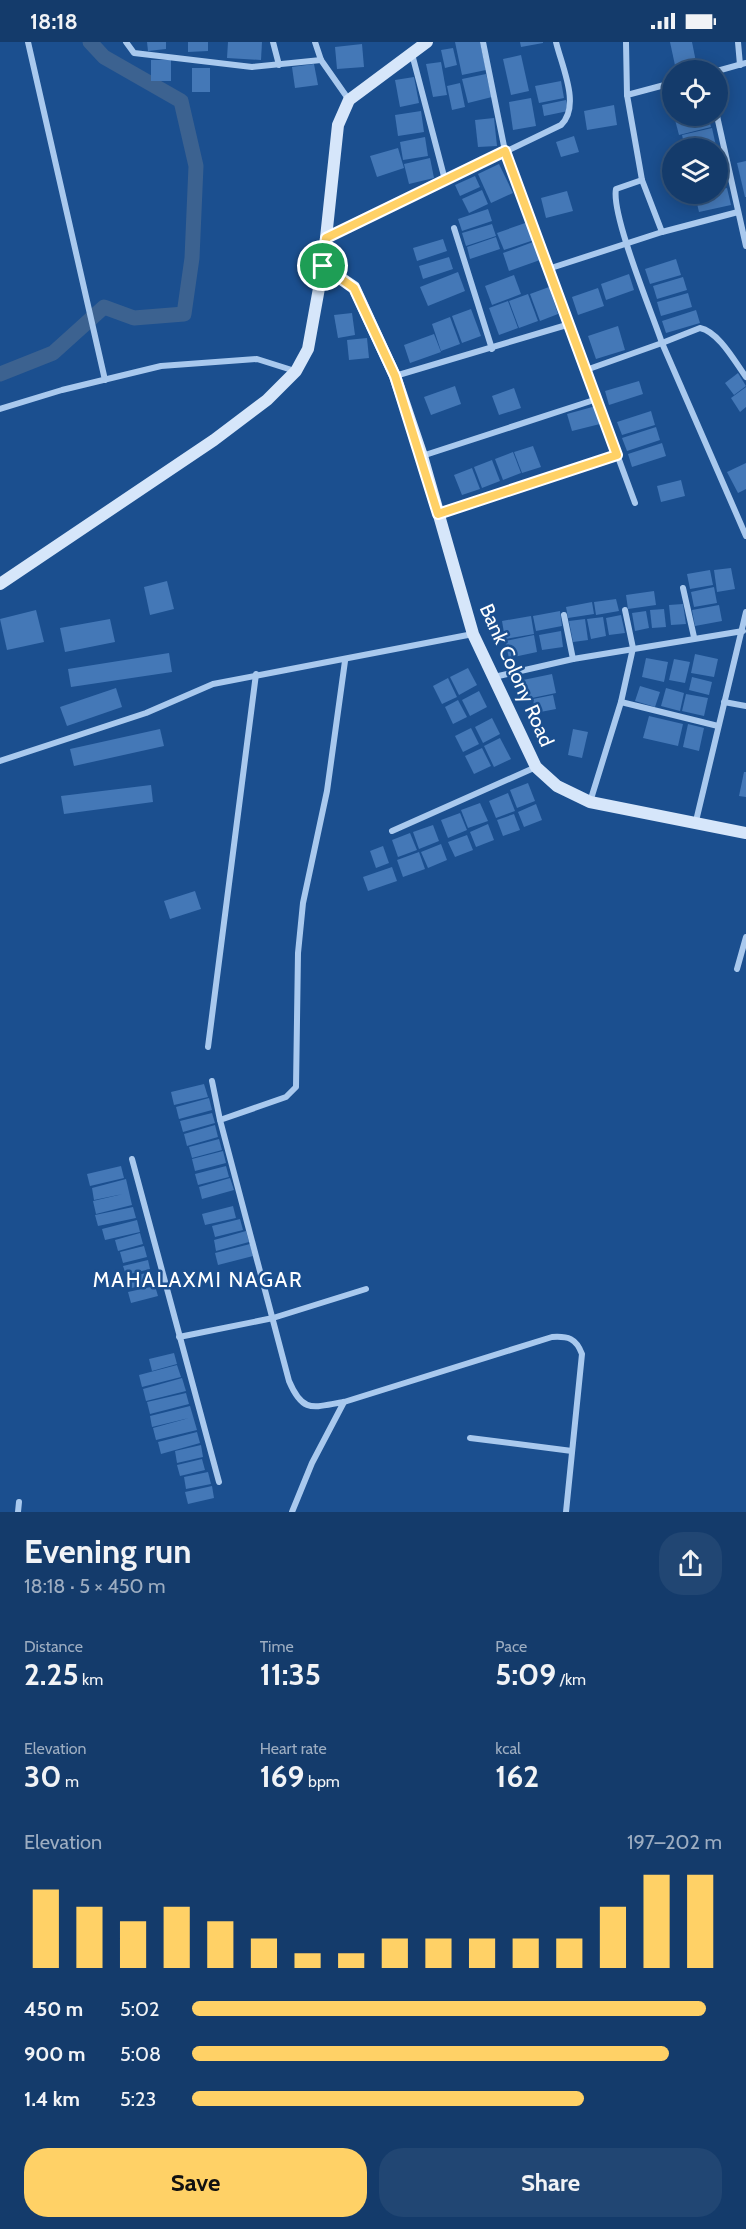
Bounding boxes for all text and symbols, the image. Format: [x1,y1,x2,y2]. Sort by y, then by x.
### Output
text: 18:18 [30,8,78,35]
map controls [662,60,728,204]
button: locate [662,60,728,126]
button: layers [662,138,728,204]
pin [297,240,348,291]
icon: arrive [306,249,339,282]
street label: Bank Colony Road [475,600,559,750]
district label: MAHALAXMI NAGAR [93,1267,303,1292]
text: Evening run [24,1531,191,1571]
button: share [659,1532,722,1595]
text: 18:18 · 5 × 450 m [24,1574,166,1598]
text: Distance [24,1637,83,1656]
text: Time [260,1637,294,1656]
text: Pace [495,1637,527,1656]
text: 2.25 [24,1656,79,1693]
text: 11:35 [260,1656,321,1693]
text: 5:09 [495,1656,556,1693]
text: km [79,1670,103,1689]
text: /km [556,1670,586,1689]
text: Elevation [24,1739,87,1758]
text: Heart rate [260,1739,327,1758]
text: kcal [495,1739,521,1758]
text: 30 [24,1758,61,1795]
text: 169 [260,1758,304,1795]
text: 162 [495,1758,539,1795]
text: m [61,1772,79,1791]
text: bpm [304,1772,340,1791]
text: Elevation [24,1830,102,1854]
text: 197–202 m [627,1830,722,1854]
text: 450 m [24,1997,83,2021]
text: 5:02 [120,1997,159,2021]
text: 900 m [24,2042,85,2066]
text: 5:08 [120,2042,161,2066]
text: 1.4 km [24,2087,80,2111]
text: 5:23 [120,2087,156,2111]
button: Save [24,2148,367,2217]
button: Share [379,2148,722,2217]

